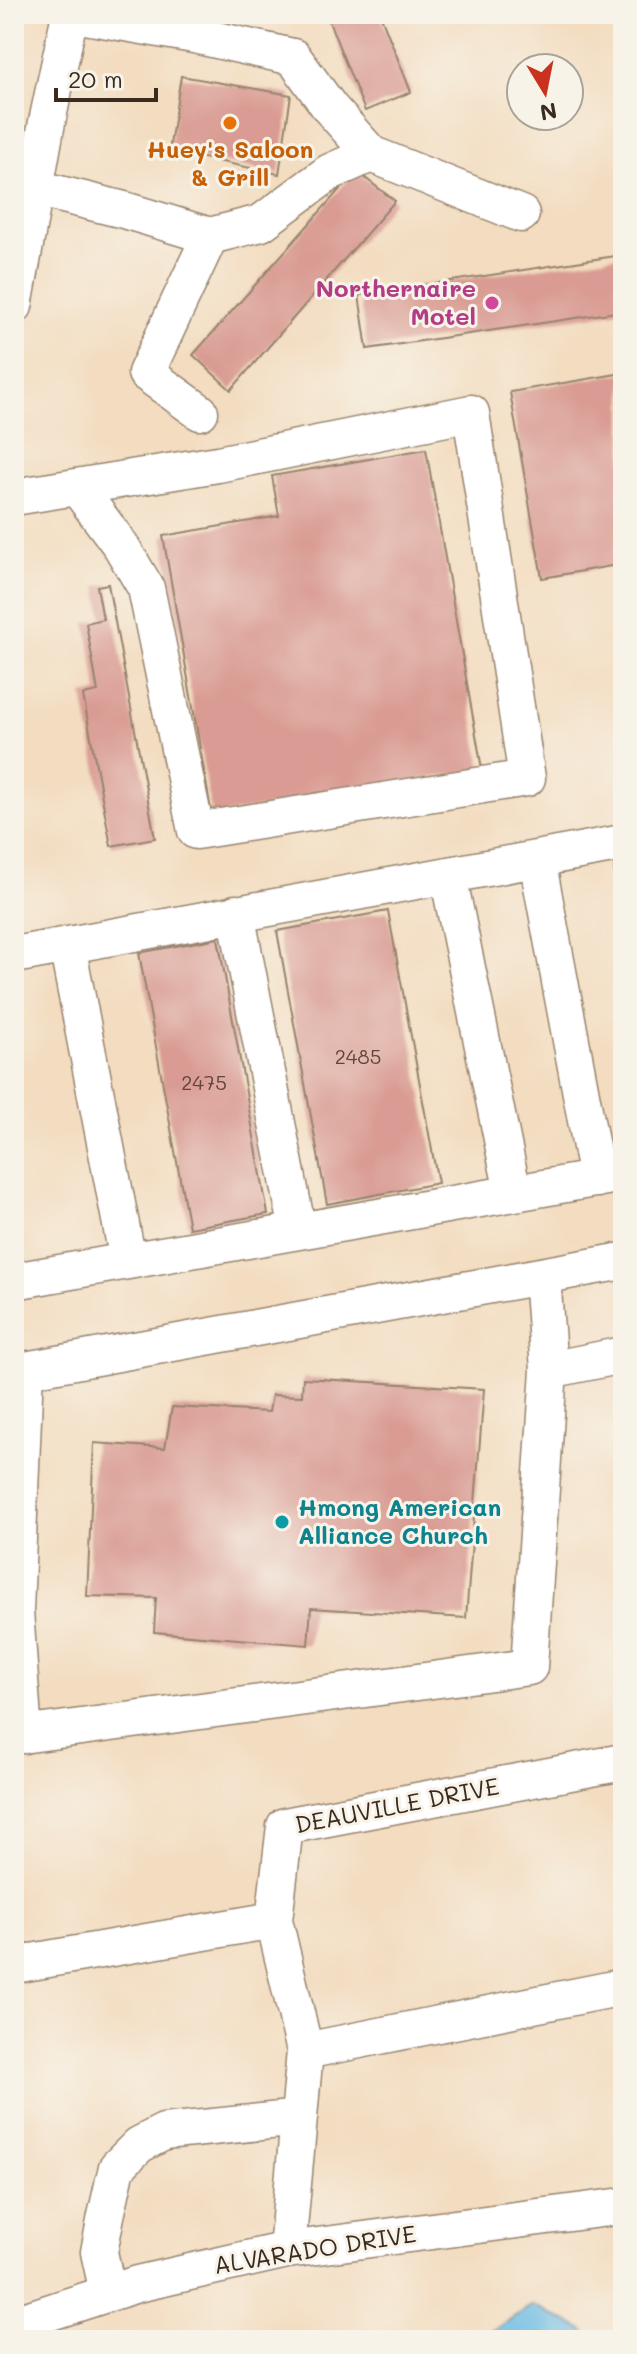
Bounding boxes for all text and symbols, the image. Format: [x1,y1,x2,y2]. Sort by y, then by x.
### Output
scale bar [56,52,156,102]
north arrow [505,52,585,132]
text: 20 m [68,63,123,94]
text: N [538,96,559,128]
marker: Huey's Saloon & Grill [221,114,239,132]
place label: Huey's Saloon & Grill [147,133,313,192]
place label: Northernaire Motel [316,272,476,331]
marker: Northernaire Motel [483,294,501,312]
house number: 2485 [335,1043,381,1069]
house number: 2475 [181,1069,227,1095]
place label: Hmong American Alliance Church [298,1491,501,1550]
marker: Hmong American Alliance Church [273,1513,291,1531]
street label: DEAUVILLE DRIVE [292,1770,501,1839]
street label: ALVARADO DRIVE [211,2217,418,2280]

